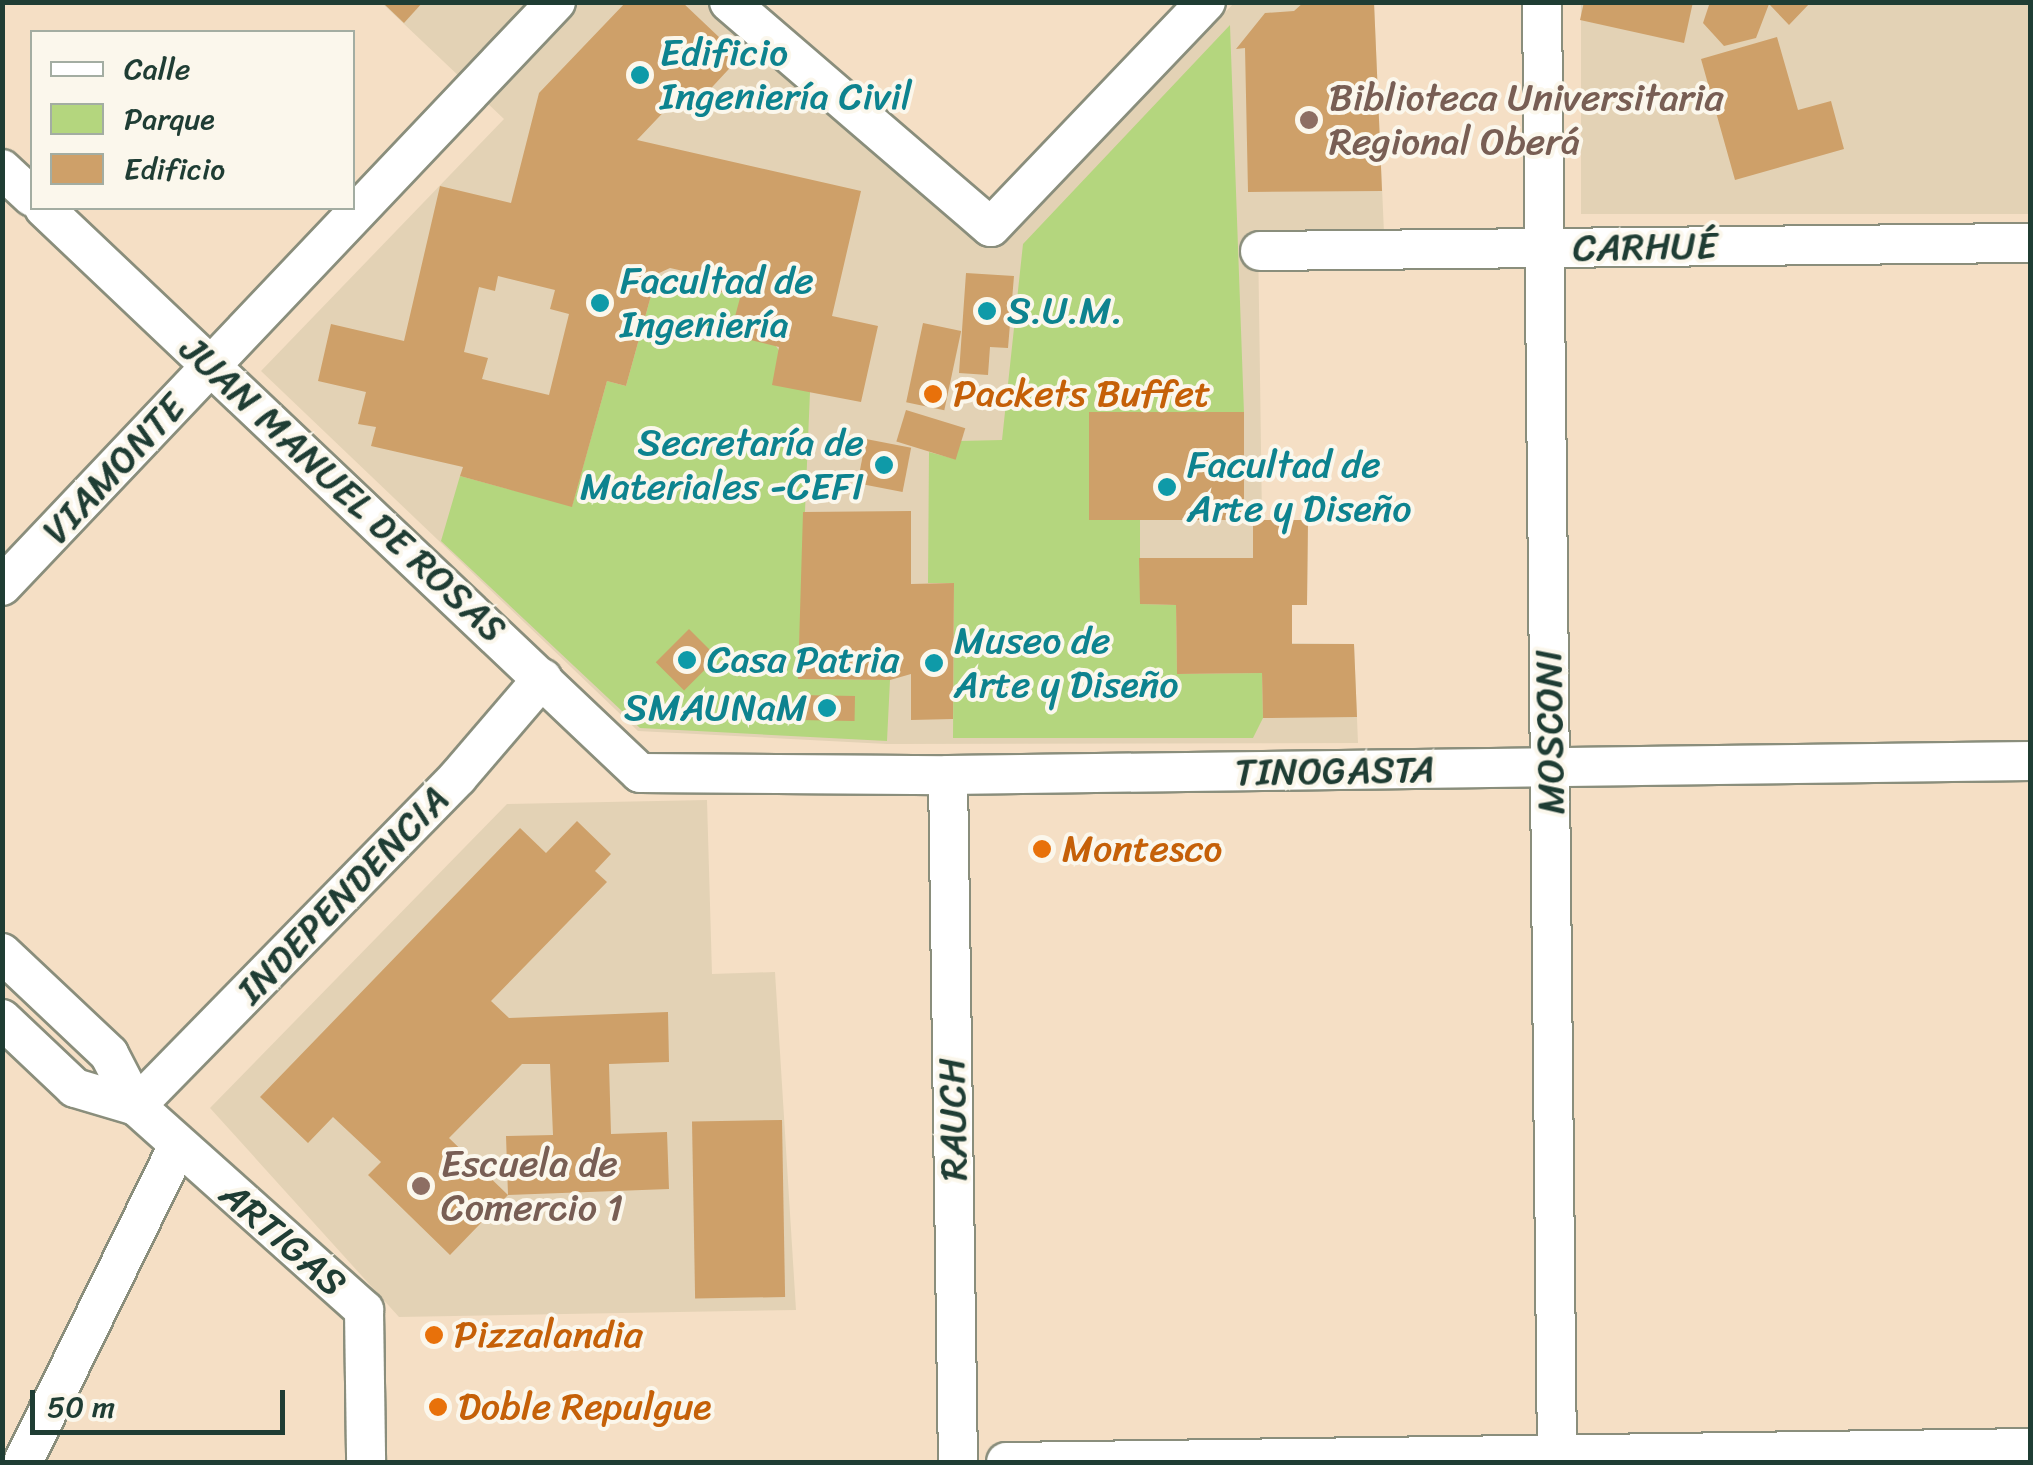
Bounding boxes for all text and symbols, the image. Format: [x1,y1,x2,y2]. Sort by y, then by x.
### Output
legend [30,30,355,210]
place label: Edificio Ingeniería Civil [660,30,912,120]
text: Calle [124,42,190,96]
marker: Edificio Ingeniería Civil [629,64,651,86]
place label: Biblioteca Universitaria Regional Oberá [1329,75,1725,164]
text: Parque [124,92,215,146]
marker: Biblioteca Universitaria Regional Oberá [1298,109,1320,131]
text: Edificio [124,142,225,196]
street label: CARHUÉ [1572,223,1718,271]
place label: Facultad de Ingeniería [620,258,814,348]
place label: S.U.M. [1007,288,1123,334]
marker: Facultad de Ingeniería [589,292,611,314]
marker: S.U.M. [976,300,998,322]
street label: JUAN MANUEL DE ROSAS [171,326,515,652]
place label: Packets Buffet [953,371,1211,417]
marker: Packets Buffet [922,383,944,405]
street label: VIAMONTE [33,385,195,553]
place label: Secretaría de Materiales -CEFI [580,420,864,509]
place label: Facultad de Arte y Diseño [1187,442,1413,532]
marker: Secretaría de Materiales -CEFI [873,454,895,476]
marker: Facultad de Arte y Diseño [1156,476,1178,498]
place label: Museo de Arte y Diseño [954,618,1180,708]
place label: Casa Patria [707,637,900,683]
marker: Casa Patria [676,649,698,671]
street label: MOSCONI [1526,649,1574,815]
marker: Museo de Arte y Diseño [923,652,945,674]
place label: SMAUNaM [624,685,807,731]
marker: SMAUNaM [816,697,838,719]
street label: TINOGASTA [1234,746,1436,796]
street label: INDEPENDENCIA [228,777,458,1013]
place label: Montesco [1062,826,1222,872]
marker: Montesco [1031,838,1053,860]
street label: RAUCH [929,1057,977,1181]
place label: Escuela de Comercio 1 [441,1141,623,1230]
street label: ARTIGAS [211,1172,355,1306]
marker: Escuela de Comercio 1 [410,1175,432,1197]
place label: Pizzalandia [454,1312,643,1358]
marker: Pizzalandia [423,1324,445,1346]
scale bar [35,1370,290,1432]
text: 50 m [47,1380,115,1434]
place label: Doble Repulgue [458,1384,714,1430]
marker: Doble Repulgue [427,1396,449,1418]

